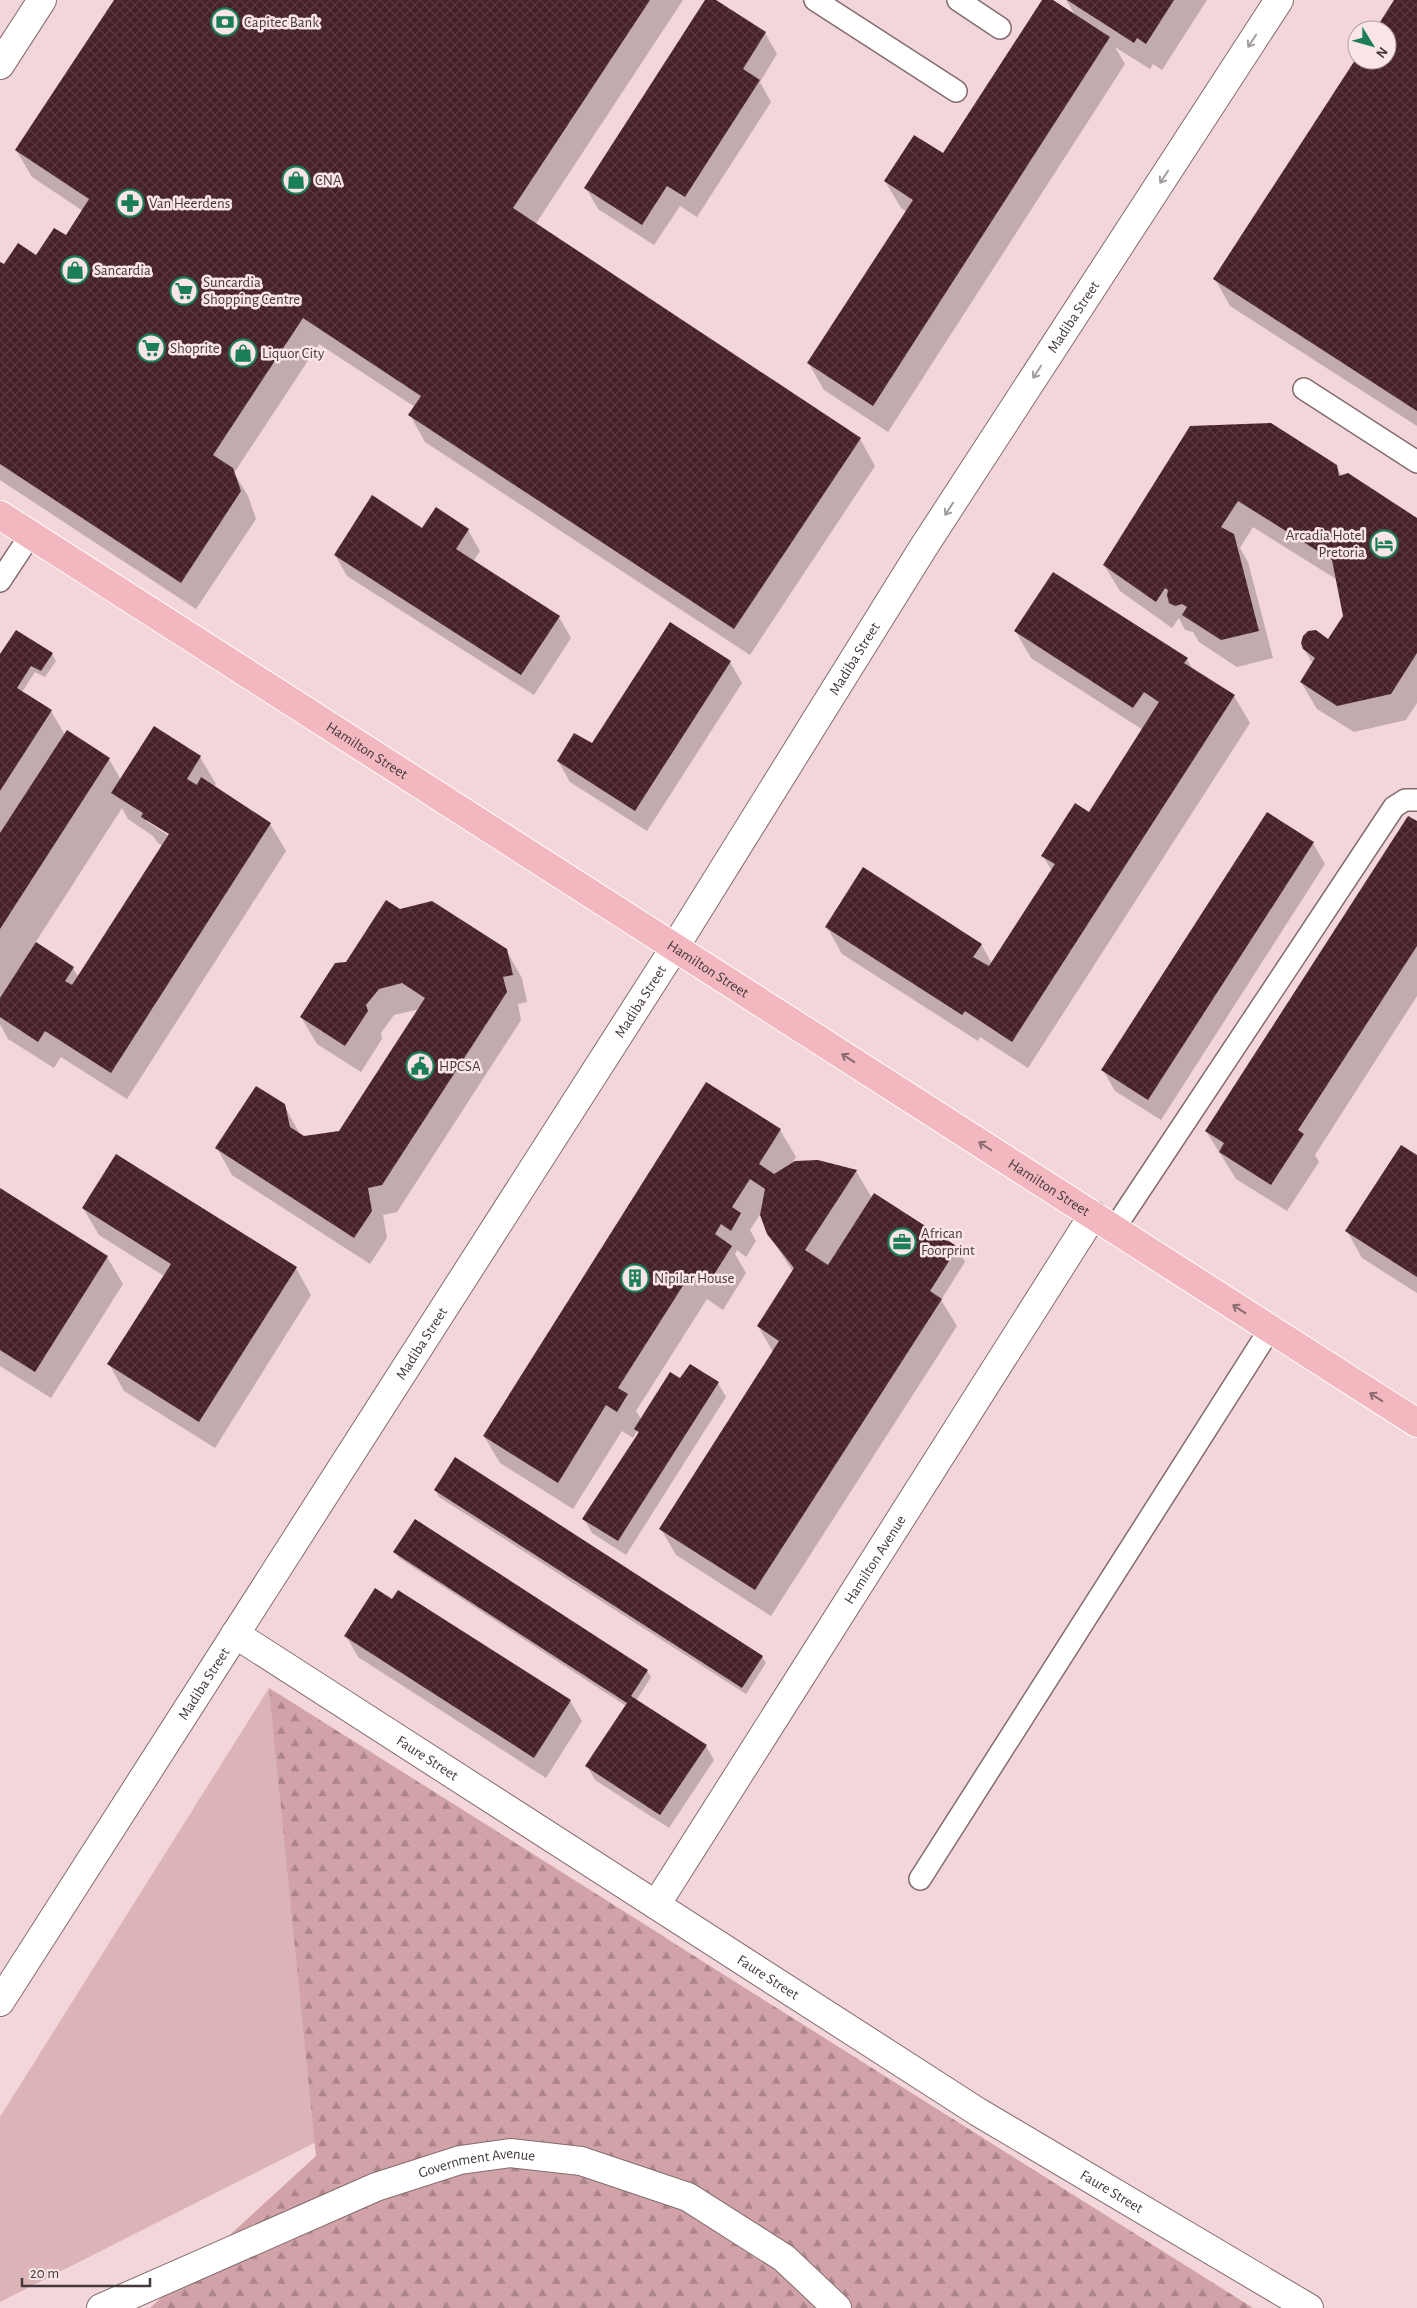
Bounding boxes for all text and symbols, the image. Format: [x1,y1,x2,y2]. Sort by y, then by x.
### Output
bank icon: Capitec Bank [210,7,240,37]
place label: Capitec Bank [244,15,319,30]
north arrow [1347,20,1397,70]
one-way arrow [1247,34,1257,48]
text: N [1373,44,1390,60]
shop icon: CNA [281,165,311,195]
one-way arrow [1158,170,1168,184]
place label: CNA [315,173,342,188]
pharmacy icon: Van Heerdens [115,188,145,218]
place label: Van Heerdens [149,196,230,211]
shop icon: Sancardia [60,255,90,285]
place label: Sancardia [94,263,151,278]
place label: Suncardia Shopping Centre [203,275,300,307]
supermarket icon: Suncardia Shopping Centre [169,276,199,306]
street label: Madiba Street [1045,278,1103,356]
supermarket icon: Shoprite [136,333,166,363]
shop icon: Liquor City [228,338,258,368]
place label: Shoprite [170,341,220,356]
place label: Liquor City [262,346,325,361]
one-way arrow [1032,365,1042,379]
one-way arrow [944,501,954,515]
place label: Arcadia Hotel Pretoria [1286,528,1365,560]
hotel icon: Arcadia Hotel Pretoria [1369,529,1399,559]
street label: Madiba Street [827,620,883,698]
street label: Hamilton Street [323,719,410,782]
street label: Hamilton Street [664,938,751,1001]
street label: Madiba Street [612,963,669,1040]
public building icon: HPCSA [405,1051,435,1081]
one-way arrow [841,1053,855,1063]
place label: HPCSA [439,1059,481,1074]
one-way arrow [978,1141,992,1151]
street label: Hamilton Street [1005,1156,1092,1219]
place label: African Foorprint [921,1226,975,1258]
office icon: African Foorprint [887,1227,917,1257]
building icon: Nipilar House [620,1263,650,1293]
place label: Nipilar House [654,1271,734,1286]
one-way arrow [1233,1304,1247,1314]
street label: Madiba Street [393,1305,451,1382]
one-way arrow [1369,1392,1383,1402]
street label: Hamilton Avenue [842,1513,909,1607]
street label: Madiba Street [176,1645,233,1723]
street label: Faure Street [394,1733,461,1784]
street label: Faure Street [734,1952,802,2003]
street label: Government Avenue [417,2146,536,2181]
street label: Faure Street [1078,2167,1146,2216]
scale bar [22,2256,150,2288]
text: 20 m [30,2266,59,2281]

